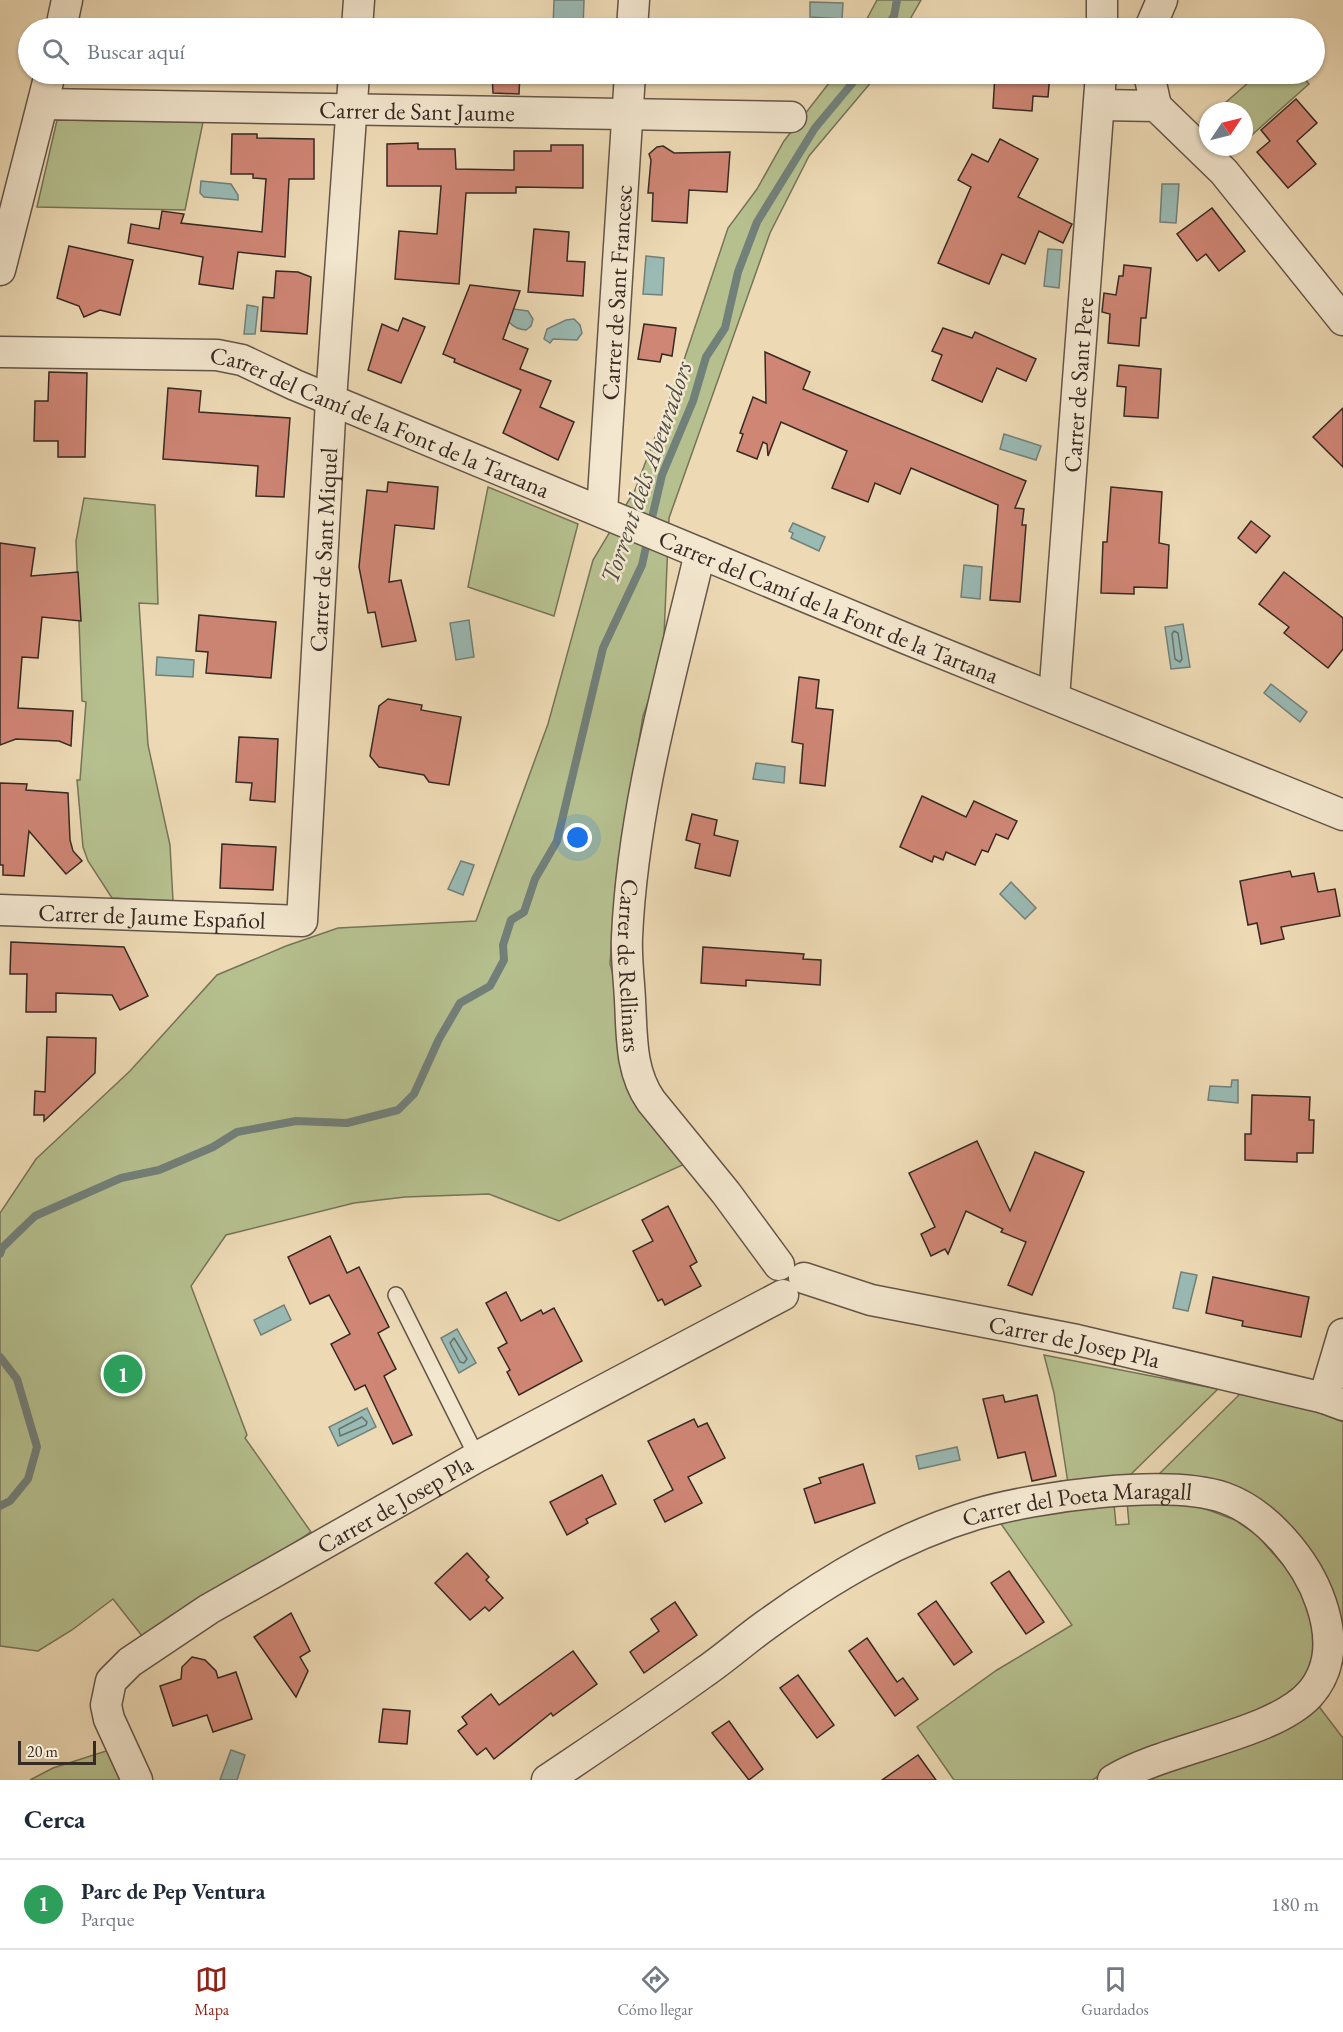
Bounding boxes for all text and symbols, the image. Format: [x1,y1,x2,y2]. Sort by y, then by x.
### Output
search box [18,18,1325,84]
icon: search [39,35,72,68]
text: Buscar aquí [87,37,185,66]
street label: Carrer de Sant Jaume [319,93,515,128]
north arrow [1199,102,1253,156]
street label: Carrer de Sant Francesc [594,184,638,401]
street label: Carrer de Sant Pere [1056,296,1100,474]
street label: Carrer del Camí de la Font de la Tartana [208,339,555,505]
water label: Torrent dels Abeuradors [592,355,700,588]
street label: Carrer de Sant Miquel [301,446,344,653]
street label: Carrer del Camí de la Font de la Tartana [654,522,1004,690]
your location [563,823,592,852]
street label: Carrer de Rellinars [611,877,649,1054]
street label: Carrer de Jaume Español [38,896,266,935]
street label: Carrer de Josep Pla [986,1308,1164,1375]
pin: 1 [104,1352,142,1396]
street label: Carrer de Josep Pla [311,1447,478,1560]
street label: Carrer del Poeta Maragall [958,1474,1194,1533]
scale bar [18,1738,96,1766]
text: 20 m [27,1741,58,1762]
text: Cerca [24,1802,85,1836]
text: Parc de Pep Ventura [81,1877,265,1906]
text: 1 [38,1891,49,1917]
text: 180 m [1271,1891,1319,1917]
text: Parque [81,1906,134,1932]
tab: Mapa [194,1963,229,2020]
tab: Cómo llegar [617,1963,693,2020]
tab: Guardados [1081,1963,1149,2020]

